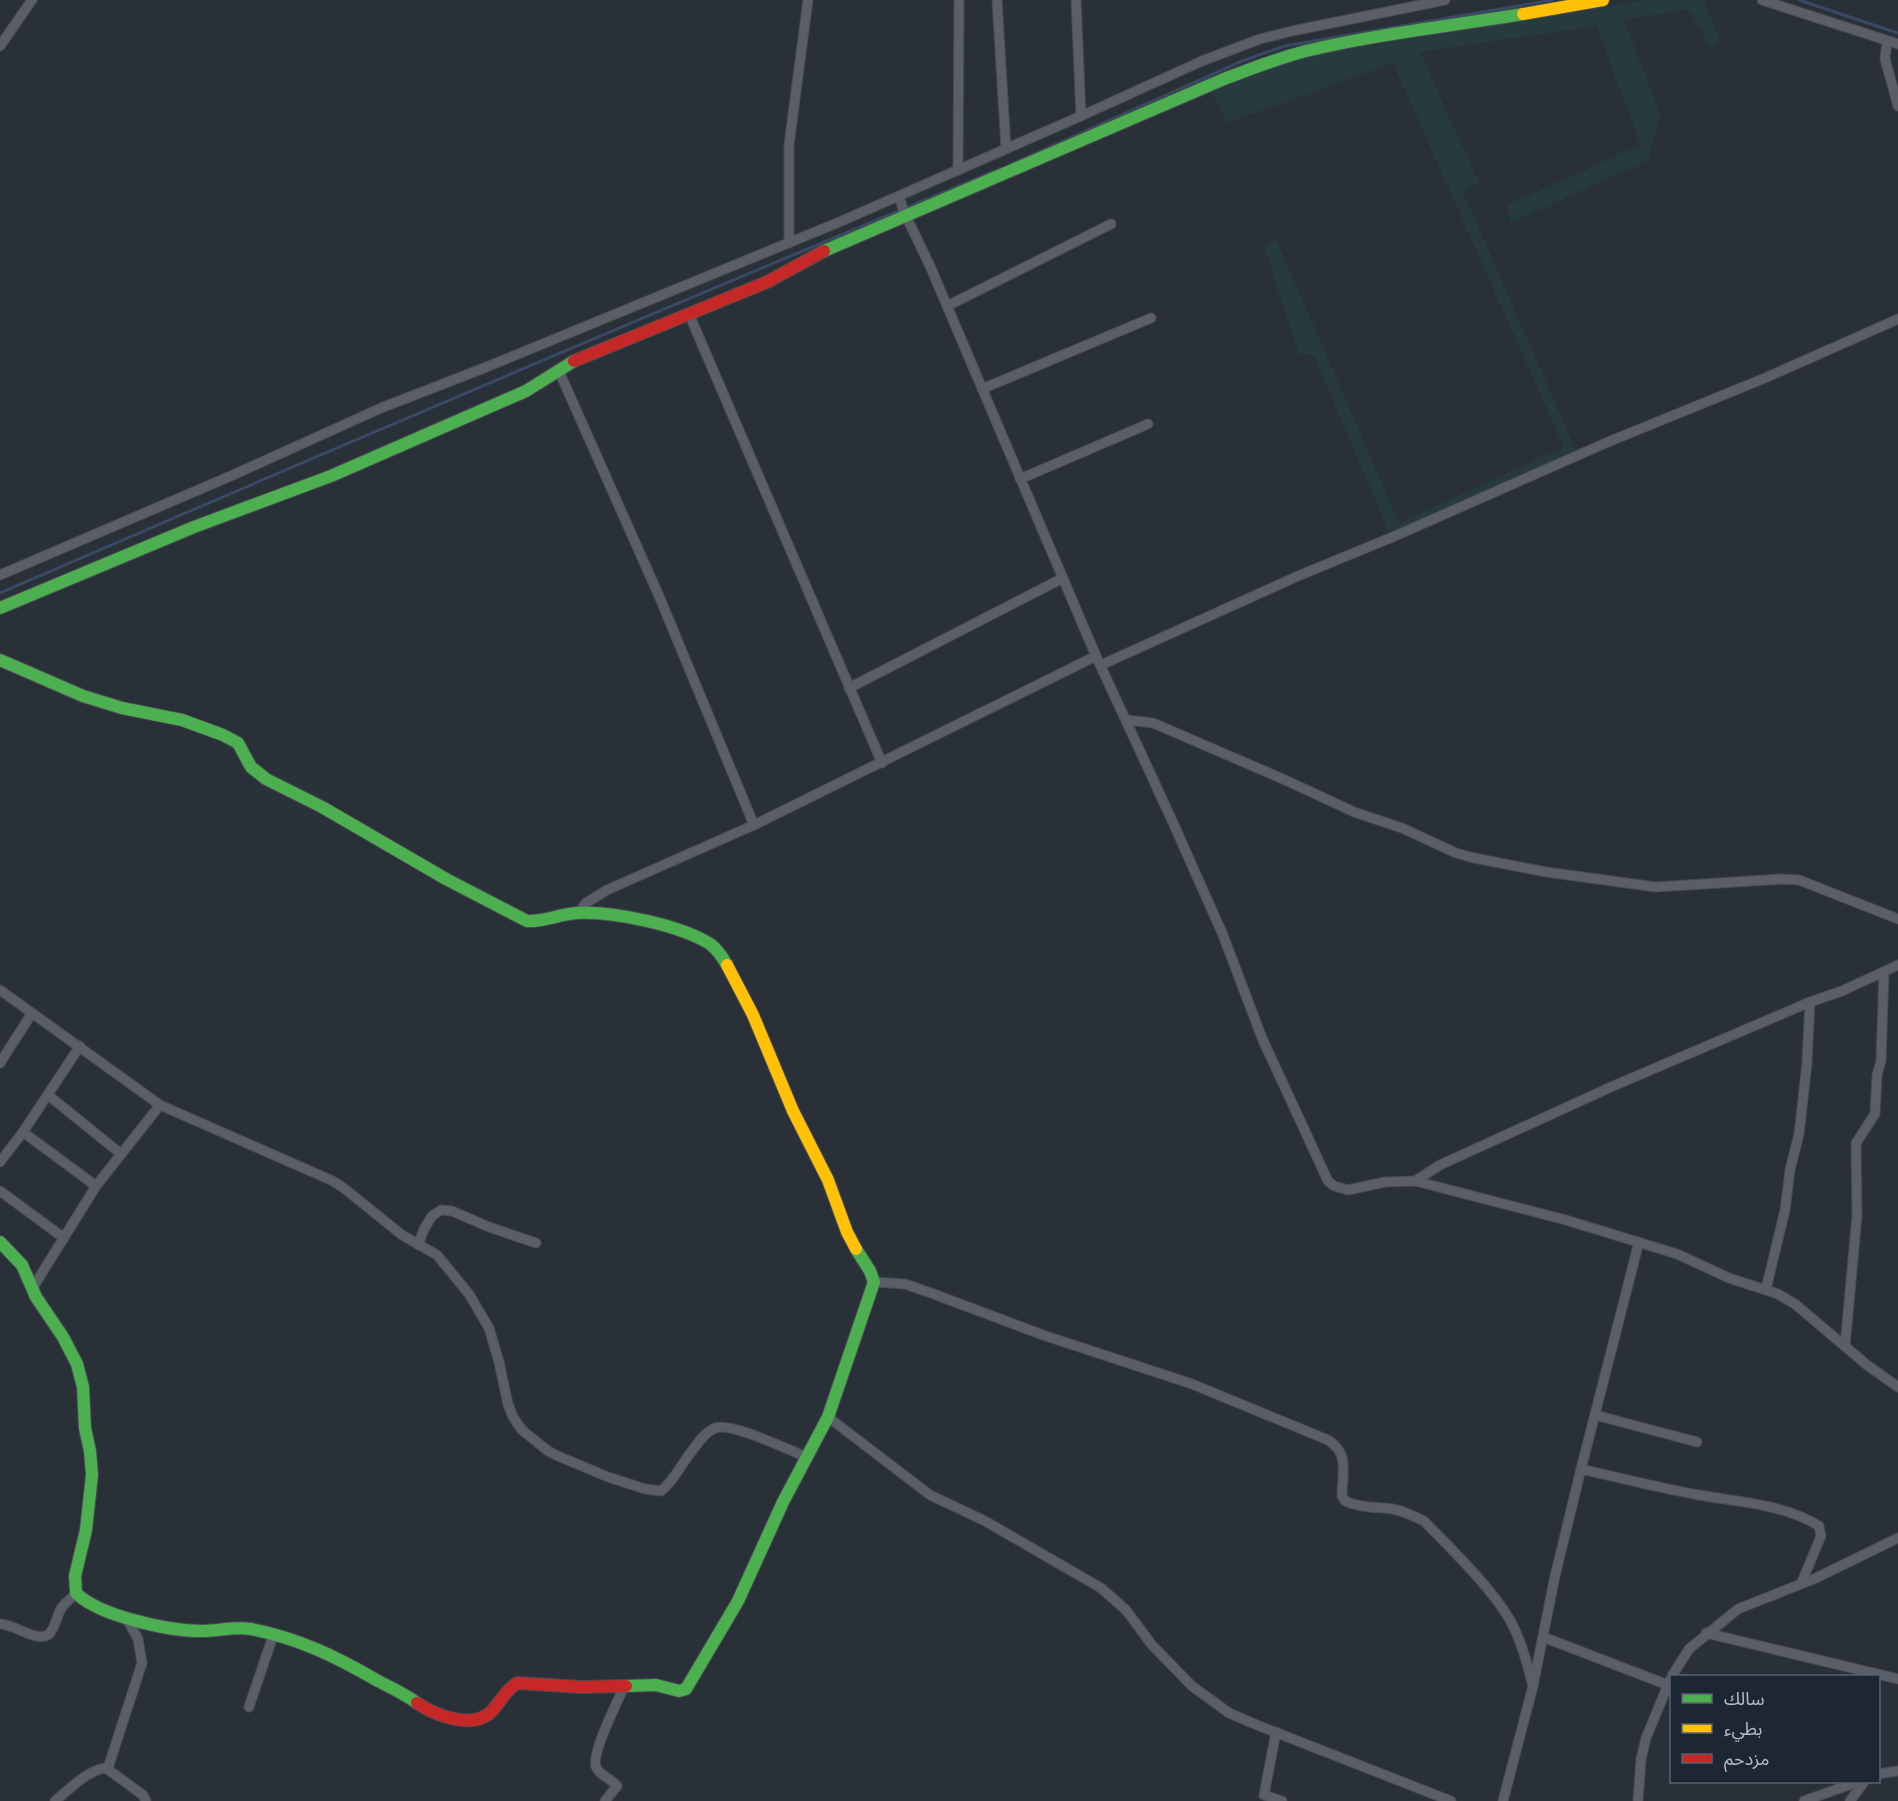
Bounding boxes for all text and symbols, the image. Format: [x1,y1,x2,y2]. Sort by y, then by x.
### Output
legend [1670,1675,1880,1783]
text: سالك [1724,1689,1765,1712]
text: بطيء [1724,1719,1762,1742]
text: مزدحم [1724,1749,1769,1772]

